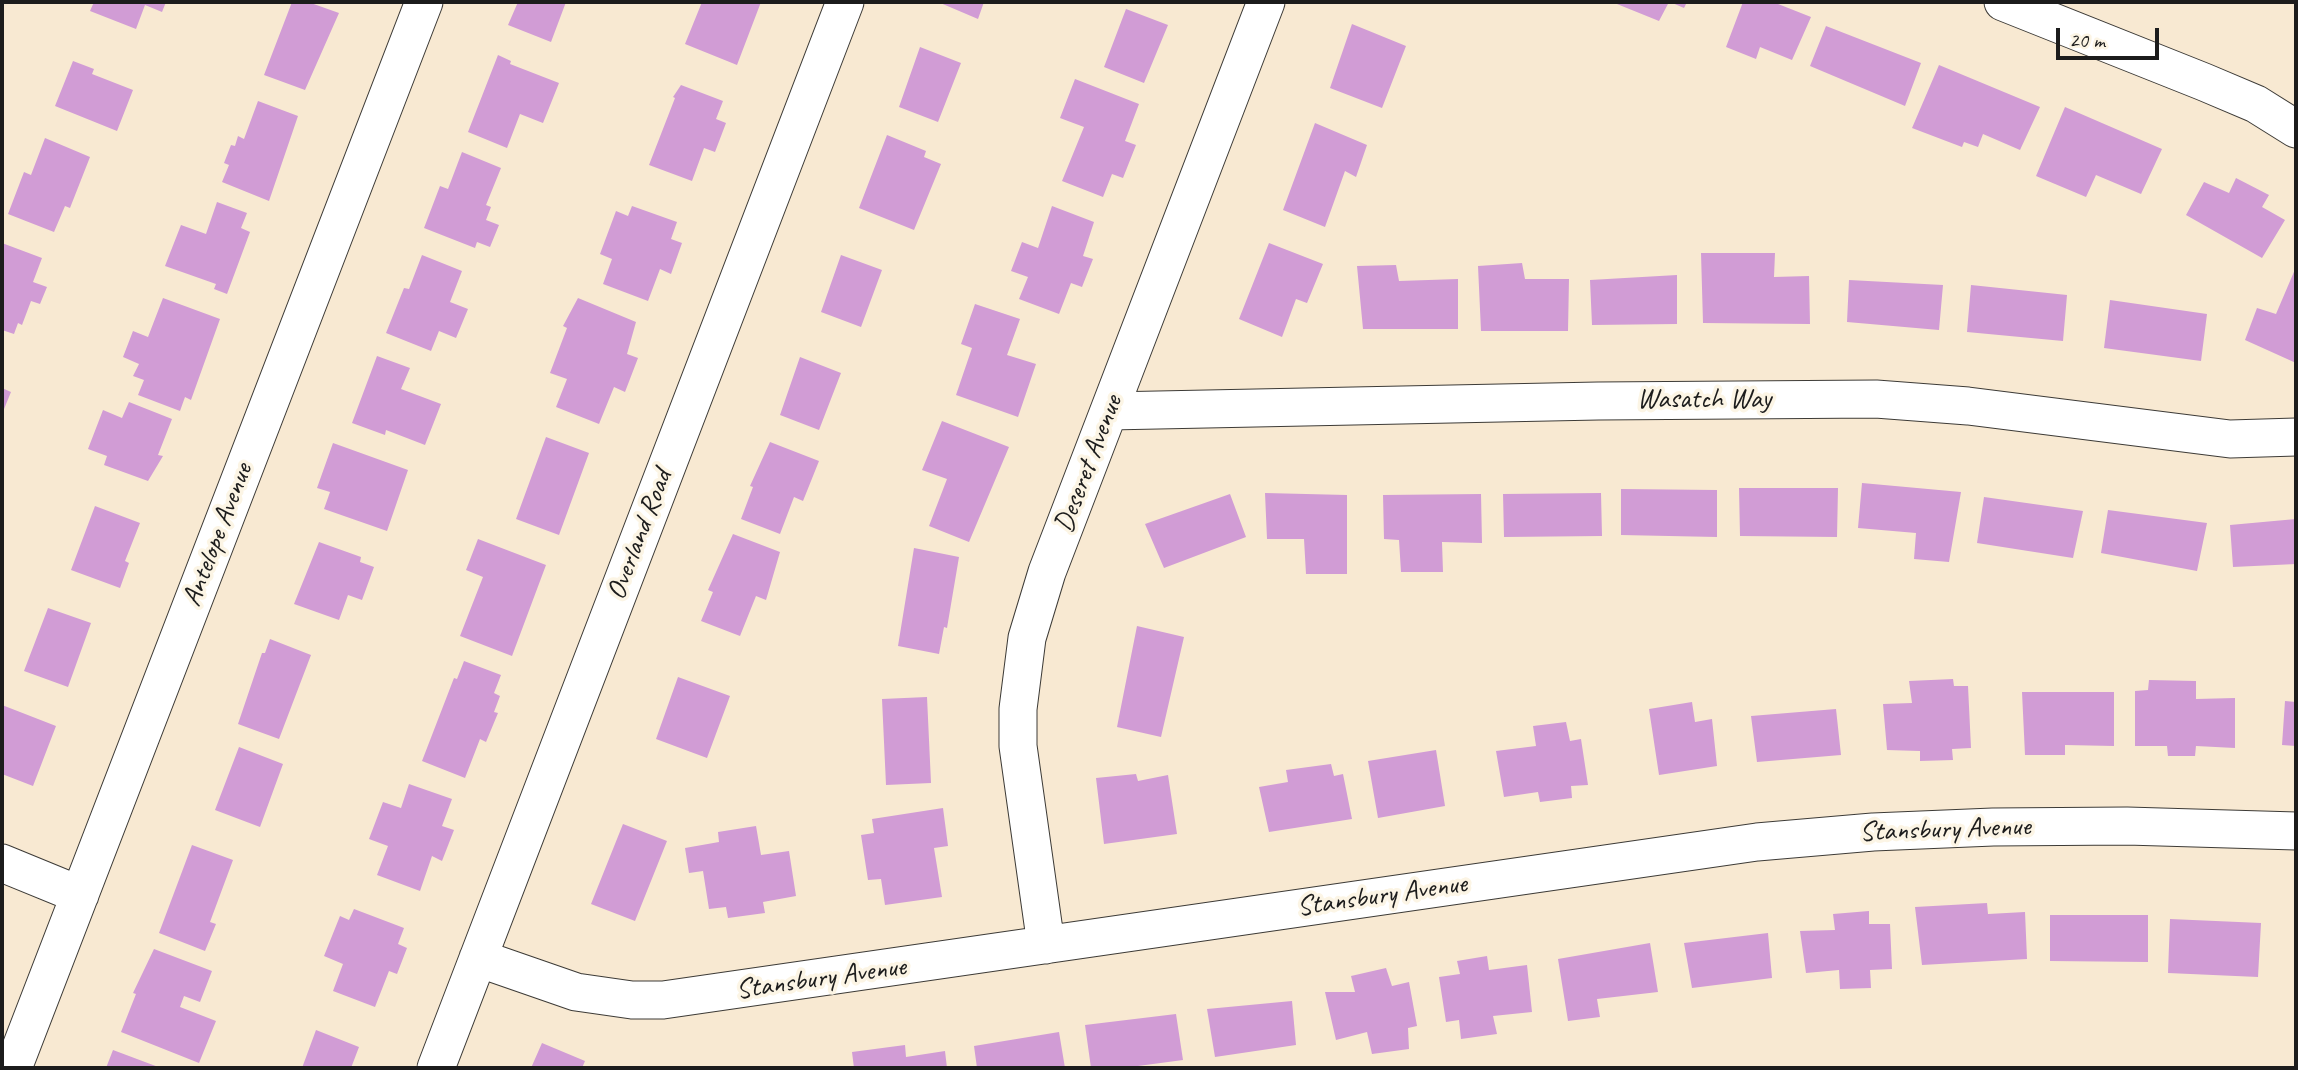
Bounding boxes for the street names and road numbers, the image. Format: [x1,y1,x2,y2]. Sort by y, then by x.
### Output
street label: Wasatch Way [1637,383,1771,417]
street label: Deseret Avenue [1048,391,1130,537]
street label: Antelope Avenue [175,459,261,611]
street label: Overland Road [600,465,680,605]
street label: Stansbury Avenue [1859,810,2031,850]
street label: Stansbury Avenue [1295,867,1469,925]
street label: Stansbury Avenue [734,950,908,1008]

